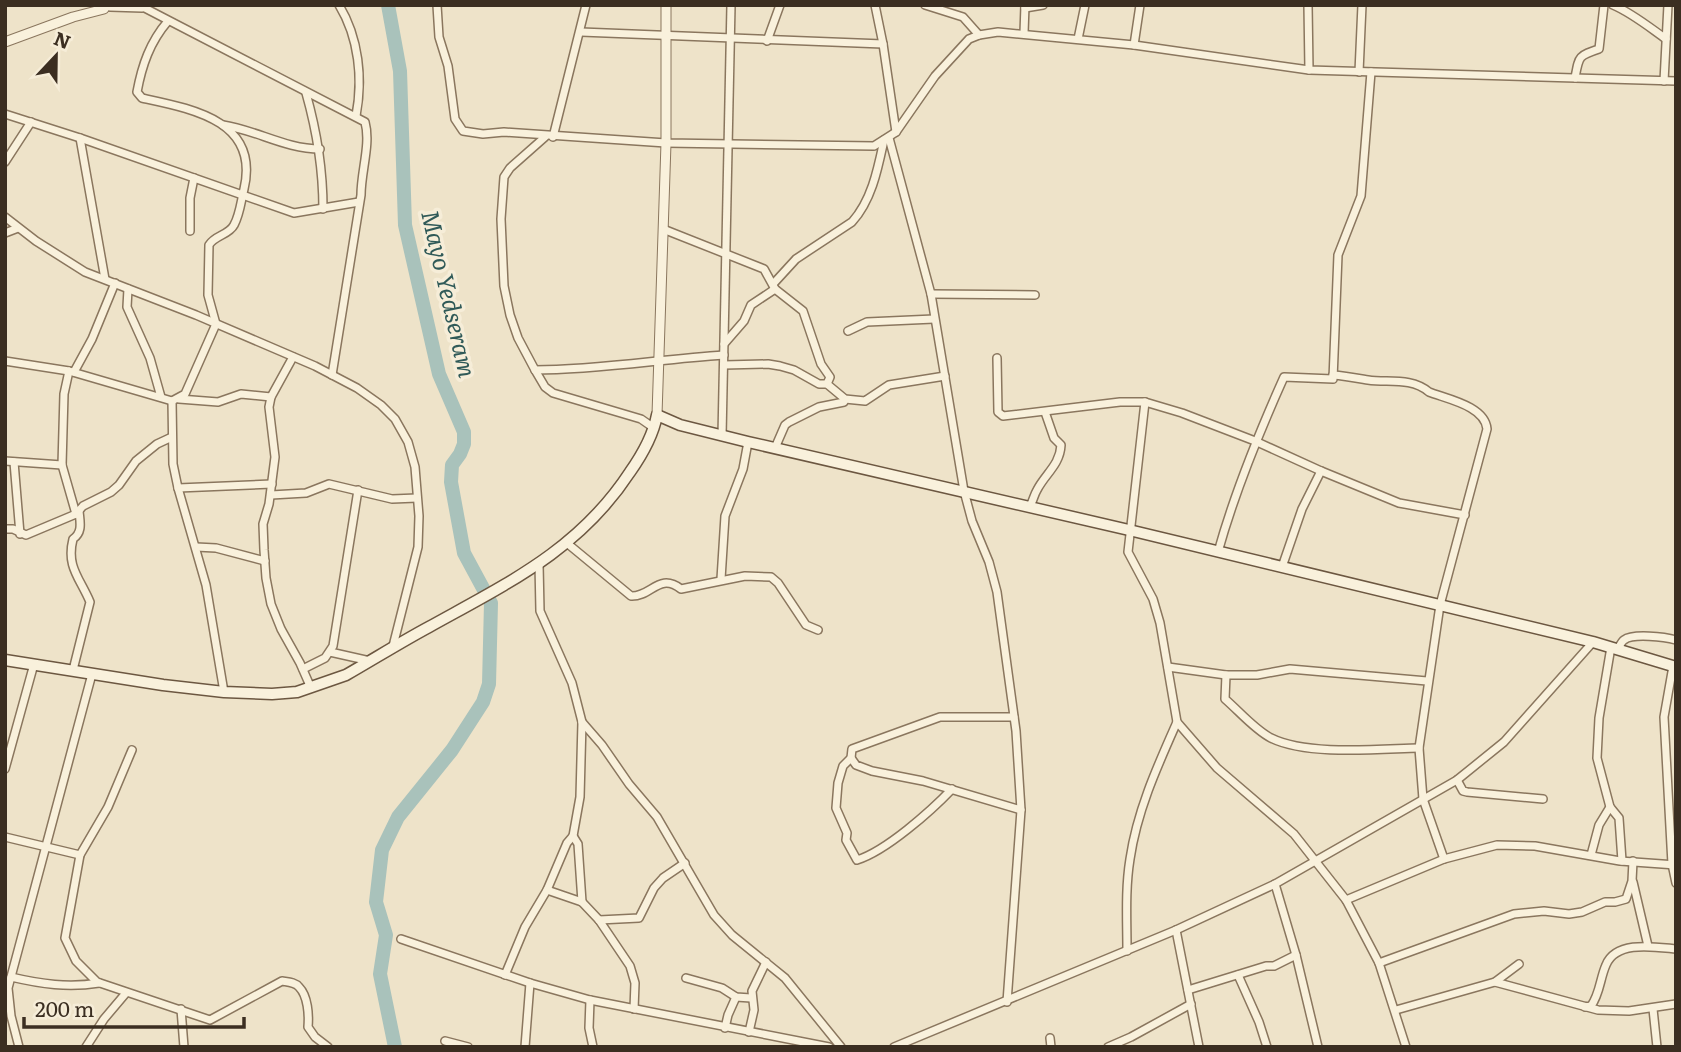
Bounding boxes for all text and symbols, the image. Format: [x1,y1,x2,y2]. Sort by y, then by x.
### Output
north arrow [21,21,91,91]
text: N [50,23,75,55]
water label: Mayo Yedseram [414,206,487,380]
scale bar [24,986,245,1030]
text: 200 m [35,992,95,1023]

